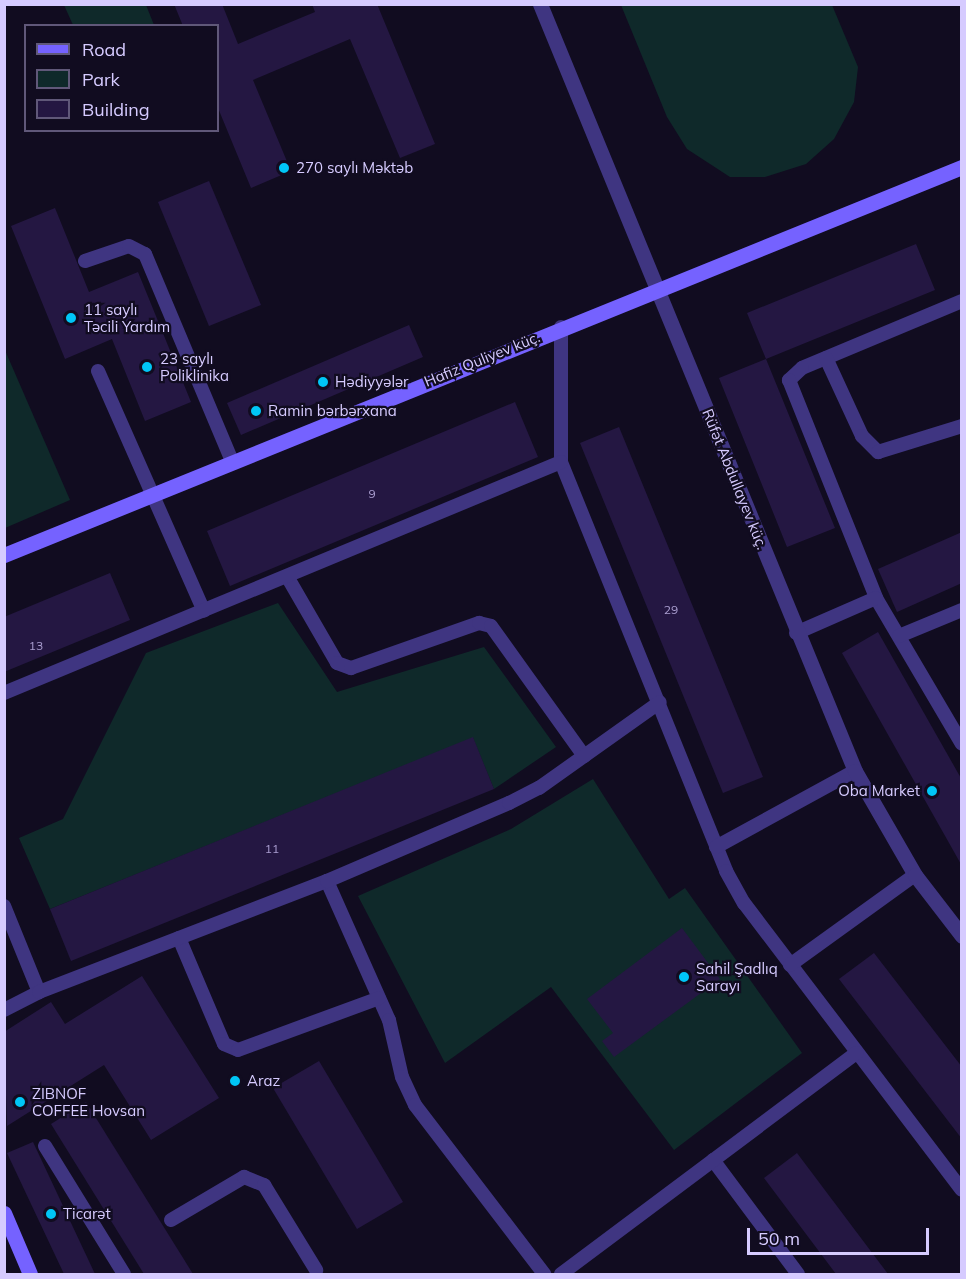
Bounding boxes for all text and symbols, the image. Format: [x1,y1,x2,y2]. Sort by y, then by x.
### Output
legend [24,24,219,132]
text: Road [82,38,126,61]
text: Park [82,68,120,91]
text: Building [82,98,150,121]
place label: 270 saylı Məktəb [296,159,413,177]
marker: 270 saylı Məktəb [277,161,291,175]
place label: 11 saylı Təcili Yardım [84,300,170,335]
marker: 11 saylı Təcili Yardım [62,309,80,327]
street label: Hafiz Quliyev küç. [421,328,543,390]
place label: 23 saylı Poliklinika [160,349,229,384]
marker: 23 saylı Poliklinika [138,358,156,376]
place label: Hədiyyələr [335,373,409,391]
marker: Hədiyyələr [316,375,330,389]
place label: Ramin bərbərxana [268,402,397,420]
marker: Ramin bərbərxana [249,404,263,418]
street label: Rüfət Abdullayev küç. [699,406,771,552]
house number: 9 [368,487,376,501]
house number: 29 [664,603,678,617]
house number: 13 [29,639,43,653]
place label: Oba Market [838,782,920,800]
marker: Oba Market [925,784,939,798]
house number: 11 [265,842,279,856]
place label: Sahil Şadlıq Sarayı [696,959,778,994]
marker: Sahil Şadlıq Sarayı [677,970,691,984]
place label: Araz [247,1072,280,1090]
marker: Araz [228,1074,242,1088]
place label: ZIBNOF COFFEE Hovsan [32,1084,145,1119]
marker: ZIBNOF COFFEE Hovsan [13,1095,27,1109]
place label: Ticarət [63,1205,111,1223]
marker: Ticarət [44,1207,58,1221]
scale bar [750,1216,932,1254]
text: 50 m [758,1227,800,1250]

